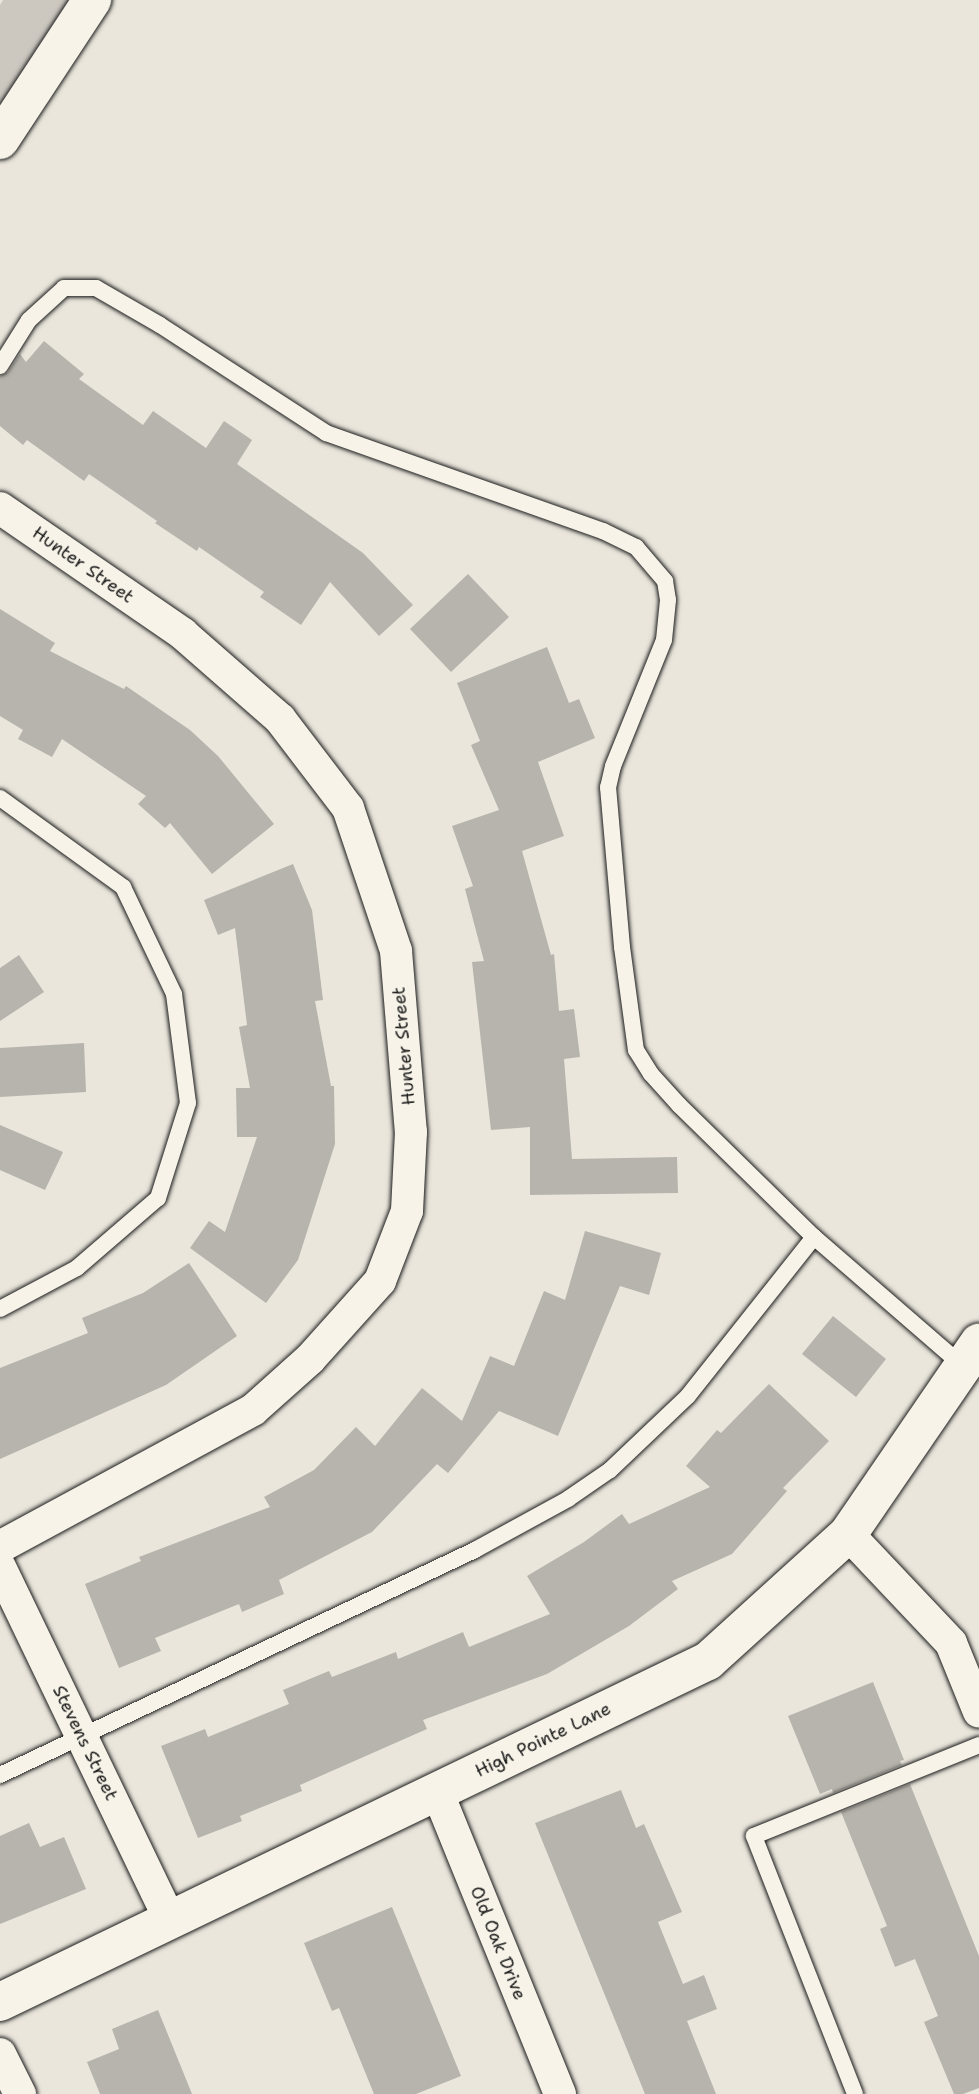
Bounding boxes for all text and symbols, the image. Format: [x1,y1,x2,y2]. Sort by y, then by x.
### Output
street label: Hunter Street [28,522,138,608]
street label: Hunter Street [388,986,420,1106]
street label: Stevens Street [48,1682,122,1804]
street label: High Pointe Lane [472,1698,614,1782]
street label: Old Oak Drive [465,1883,531,2003]

